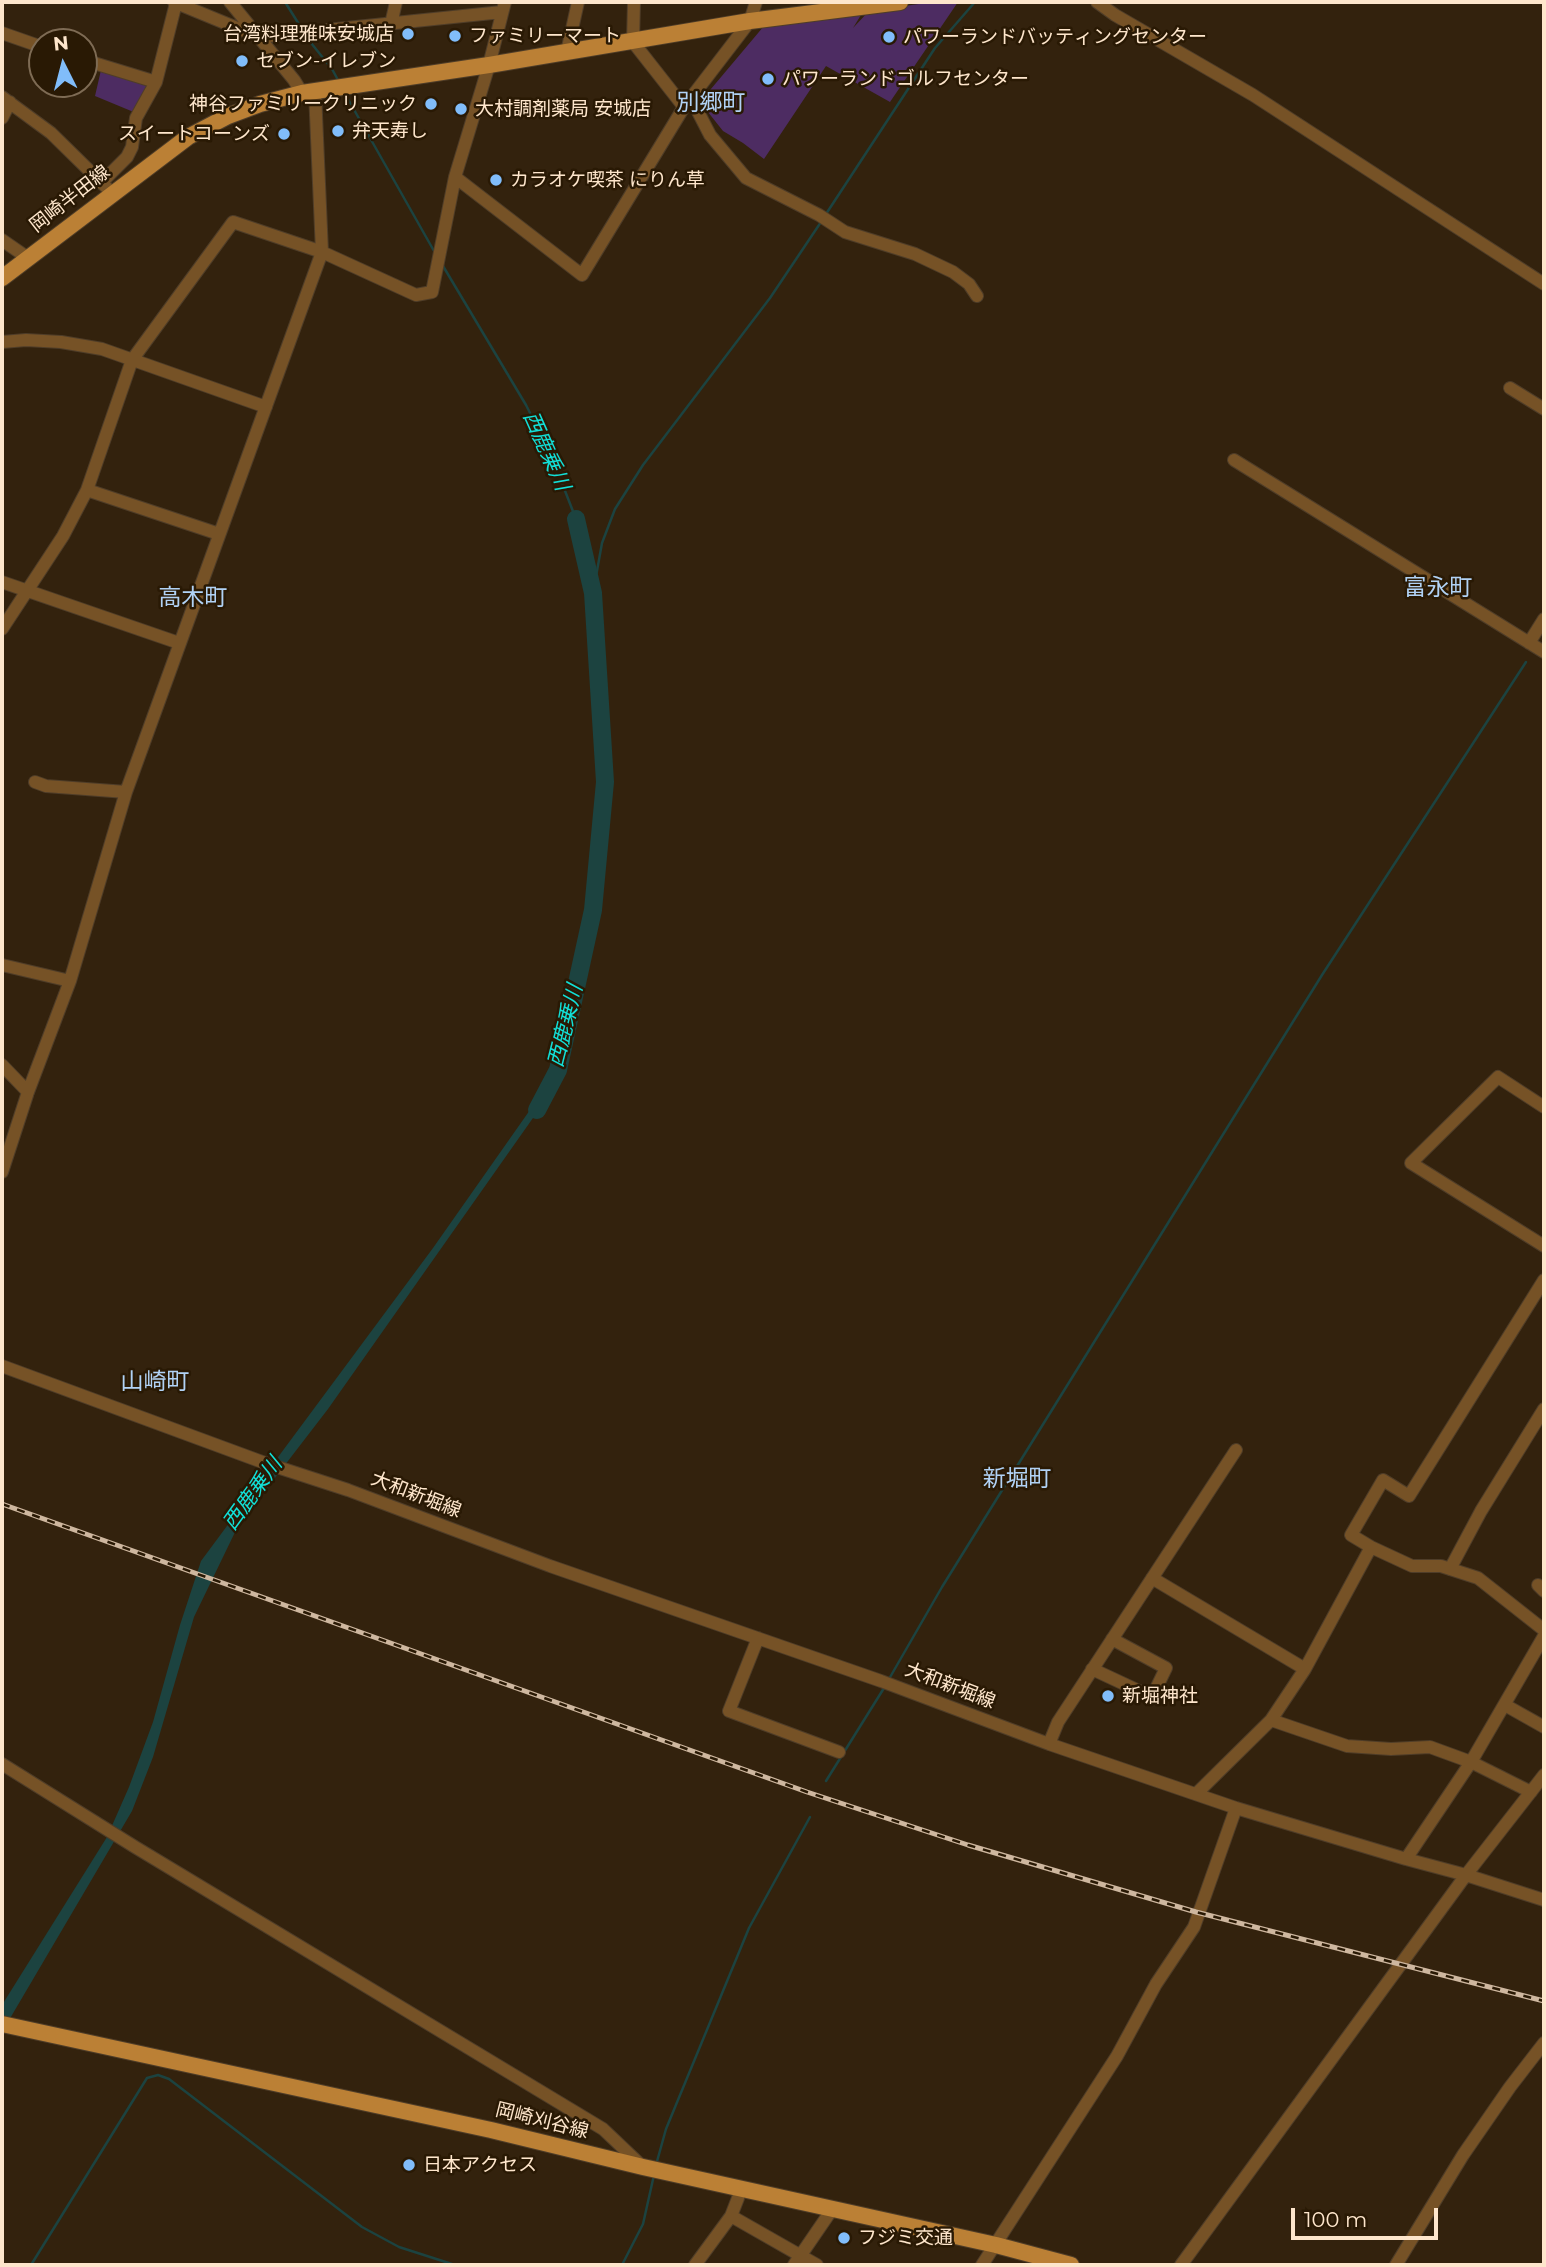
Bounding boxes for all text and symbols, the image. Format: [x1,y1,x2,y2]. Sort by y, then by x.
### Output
place label: 台湾料理雅味安城店 [223,23,394,45]
place label: ファミリーマート [469,25,621,47]
marker: 台湾料理雅味安城店 [400,26,416,42]
place label: パワーランドバッティングセンター [903,26,1207,48]
north arrow [28,28,98,98]
marker: ファミリーマート [447,28,463,44]
marker: パワーランドバッティングセンター [881,29,897,45]
text: N [52,31,70,56]
place label: セブン-イレブン [256,50,396,72]
marker: セブン-イレブン [234,53,250,69]
place label: パワーランドゴルフセンター [782,68,1029,90]
marker: パワーランドゴルフセンター [760,71,776,87]
district label: 別郷町 [677,89,745,117]
place label: 神谷ファミリークリニック [189,93,417,115]
marker: 神谷ファミリークリニック [423,96,439,112]
place label: 大村調剤薬局 安城店 [475,98,651,120]
marker: 大村調剤薬局 安城店 [453,101,469,117]
place label: 弁天寿し [352,120,428,142]
place label: スイートコーンズ [118,123,270,145]
marker: 弁天寿し [330,123,346,139]
marker: スイートコーンズ [276,126,292,142]
street label: 岡崎半田線 [26,161,114,237]
place label: カラオケ喫茶 にりん草 [510,169,705,191]
marker: カラオケ喫茶 にりん草 [488,172,504,188]
water label: 西鹿乗川 [517,408,575,494]
district label: 富永町 [1404,574,1472,602]
district label: 高木町 [159,584,227,612]
water label: 西鹿乗川 [544,982,588,1070]
district label: 山崎町 [121,1368,189,1396]
water label: 西鹿乗川 [218,1453,288,1535]
district label: 新堀町 [983,1465,1051,1493]
street label: 大和新堀線 [368,1467,464,1523]
street label: 大和新堀線 [902,1658,998,1714]
place label: 新堀神社 [1122,1685,1198,1707]
marker: 新堀神社 [1100,1688,1116,1704]
street label: 岡崎刈谷線 [493,2098,591,2144]
place label: 日本アクセス [423,2154,537,2176]
marker: 日本アクセス [401,2157,417,2173]
scale bar [1294,2194,1441,2238]
text: 100 m [1304,2207,1367,2232]
place label: フジミ交通 [858,2227,953,2249]
marker: フジミ交通 [836,2230,852,2246]

